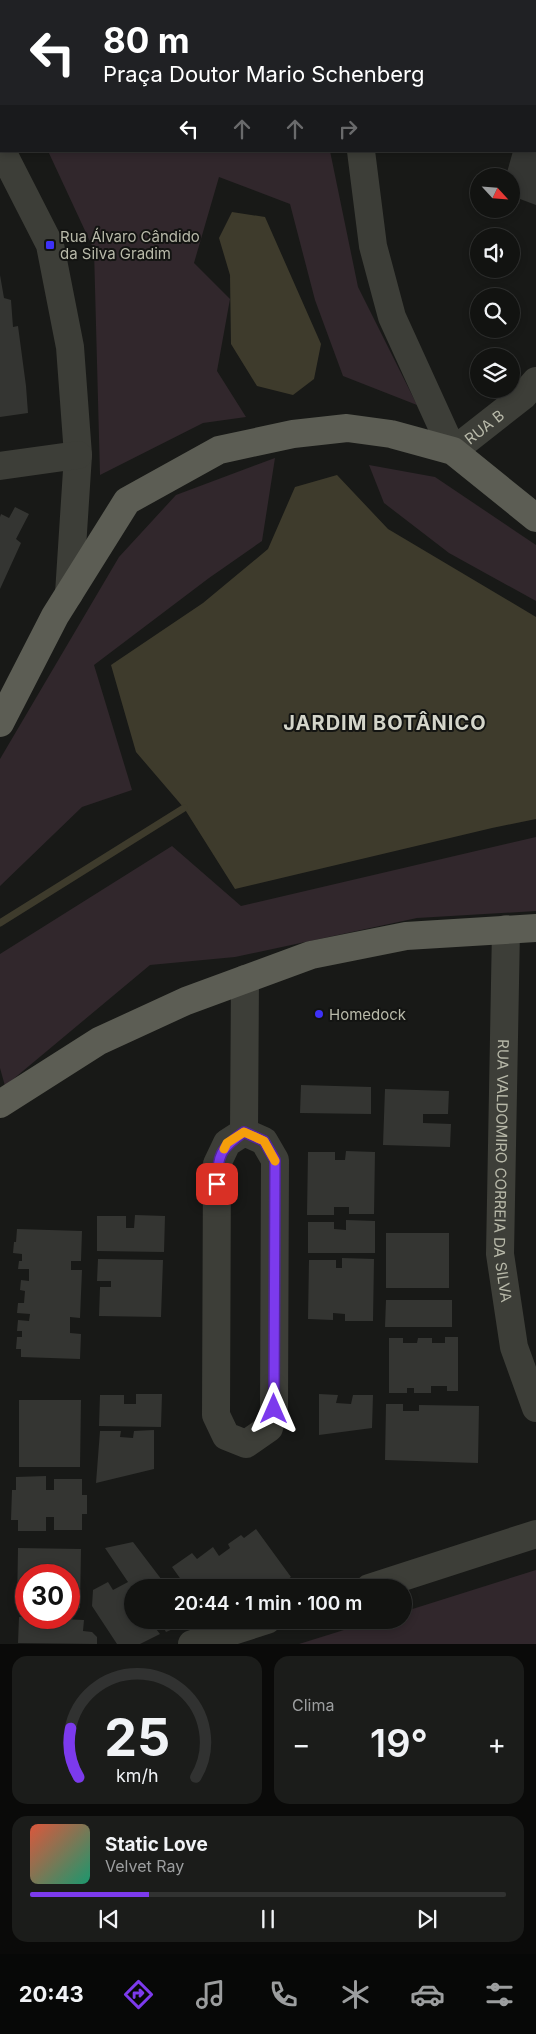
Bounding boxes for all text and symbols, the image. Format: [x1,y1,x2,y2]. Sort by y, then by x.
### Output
text: 80 m [103,19,190,61]
icon: left [20,20,85,85]
text: Praça Doutor Mario Schenberg [103,61,425,87]
icon: left [175,115,203,143]
icon: ahead [228,115,256,143]
icon: ahead [281,115,309,143]
icon: right [334,115,362,143]
north arrow [470,168,520,218]
map controls [470,168,520,398]
place label: Rua Álvaro Cândido da Silva Gradim [60,227,200,263]
button: sound [470,228,520,278]
marker: Rua Álvaro Cândido da Silva Gradim [44,239,56,251]
button: search [470,288,520,338]
button: layers [470,348,520,398]
street label: RUA B [461,405,508,448]
district label: JARDIM BOTÂNICO [283,711,487,735]
place label: Homedock [329,1005,407,1024]
marker: Homedock [313,1008,325,1020]
street label: RUA VALDOMIRO CORREIA DA SILVA [490,1039,517,1304]
pin [196,1163,238,1205]
icon: arrive [203,1170,231,1198]
position arrow [247,1382,299,1434]
speed limit sign: 30 [15,1564,80,1629]
text: 20:44 · 1 min · 100 m [174,1592,362,1615]
text: Clima [292,1695,334,1715]
text: 25 [104,1706,170,1769]
text: 19° [370,1720,428,1766]
text: − [292,1727,311,1761]
text: + [487,1727,506,1761]
text: km/h [116,1765,158,1786]
text: Static Love [105,1833,208,1856]
text: Velvet Ray [105,1856,184,1876]
icon: previous [95,1905,123,1933]
icon: pause [254,1905,282,1933]
icon: next [413,1905,441,1933]
icon: directions [121,1977,156,2012]
icon: music [193,1977,228,2012]
icon: phone [266,1977,301,2012]
icon: climate [338,1977,373,2012]
icon: car [410,1977,445,2012]
icon: filters [482,1977,517,2012]
text: 20:43 [19,1981,84,2007]

